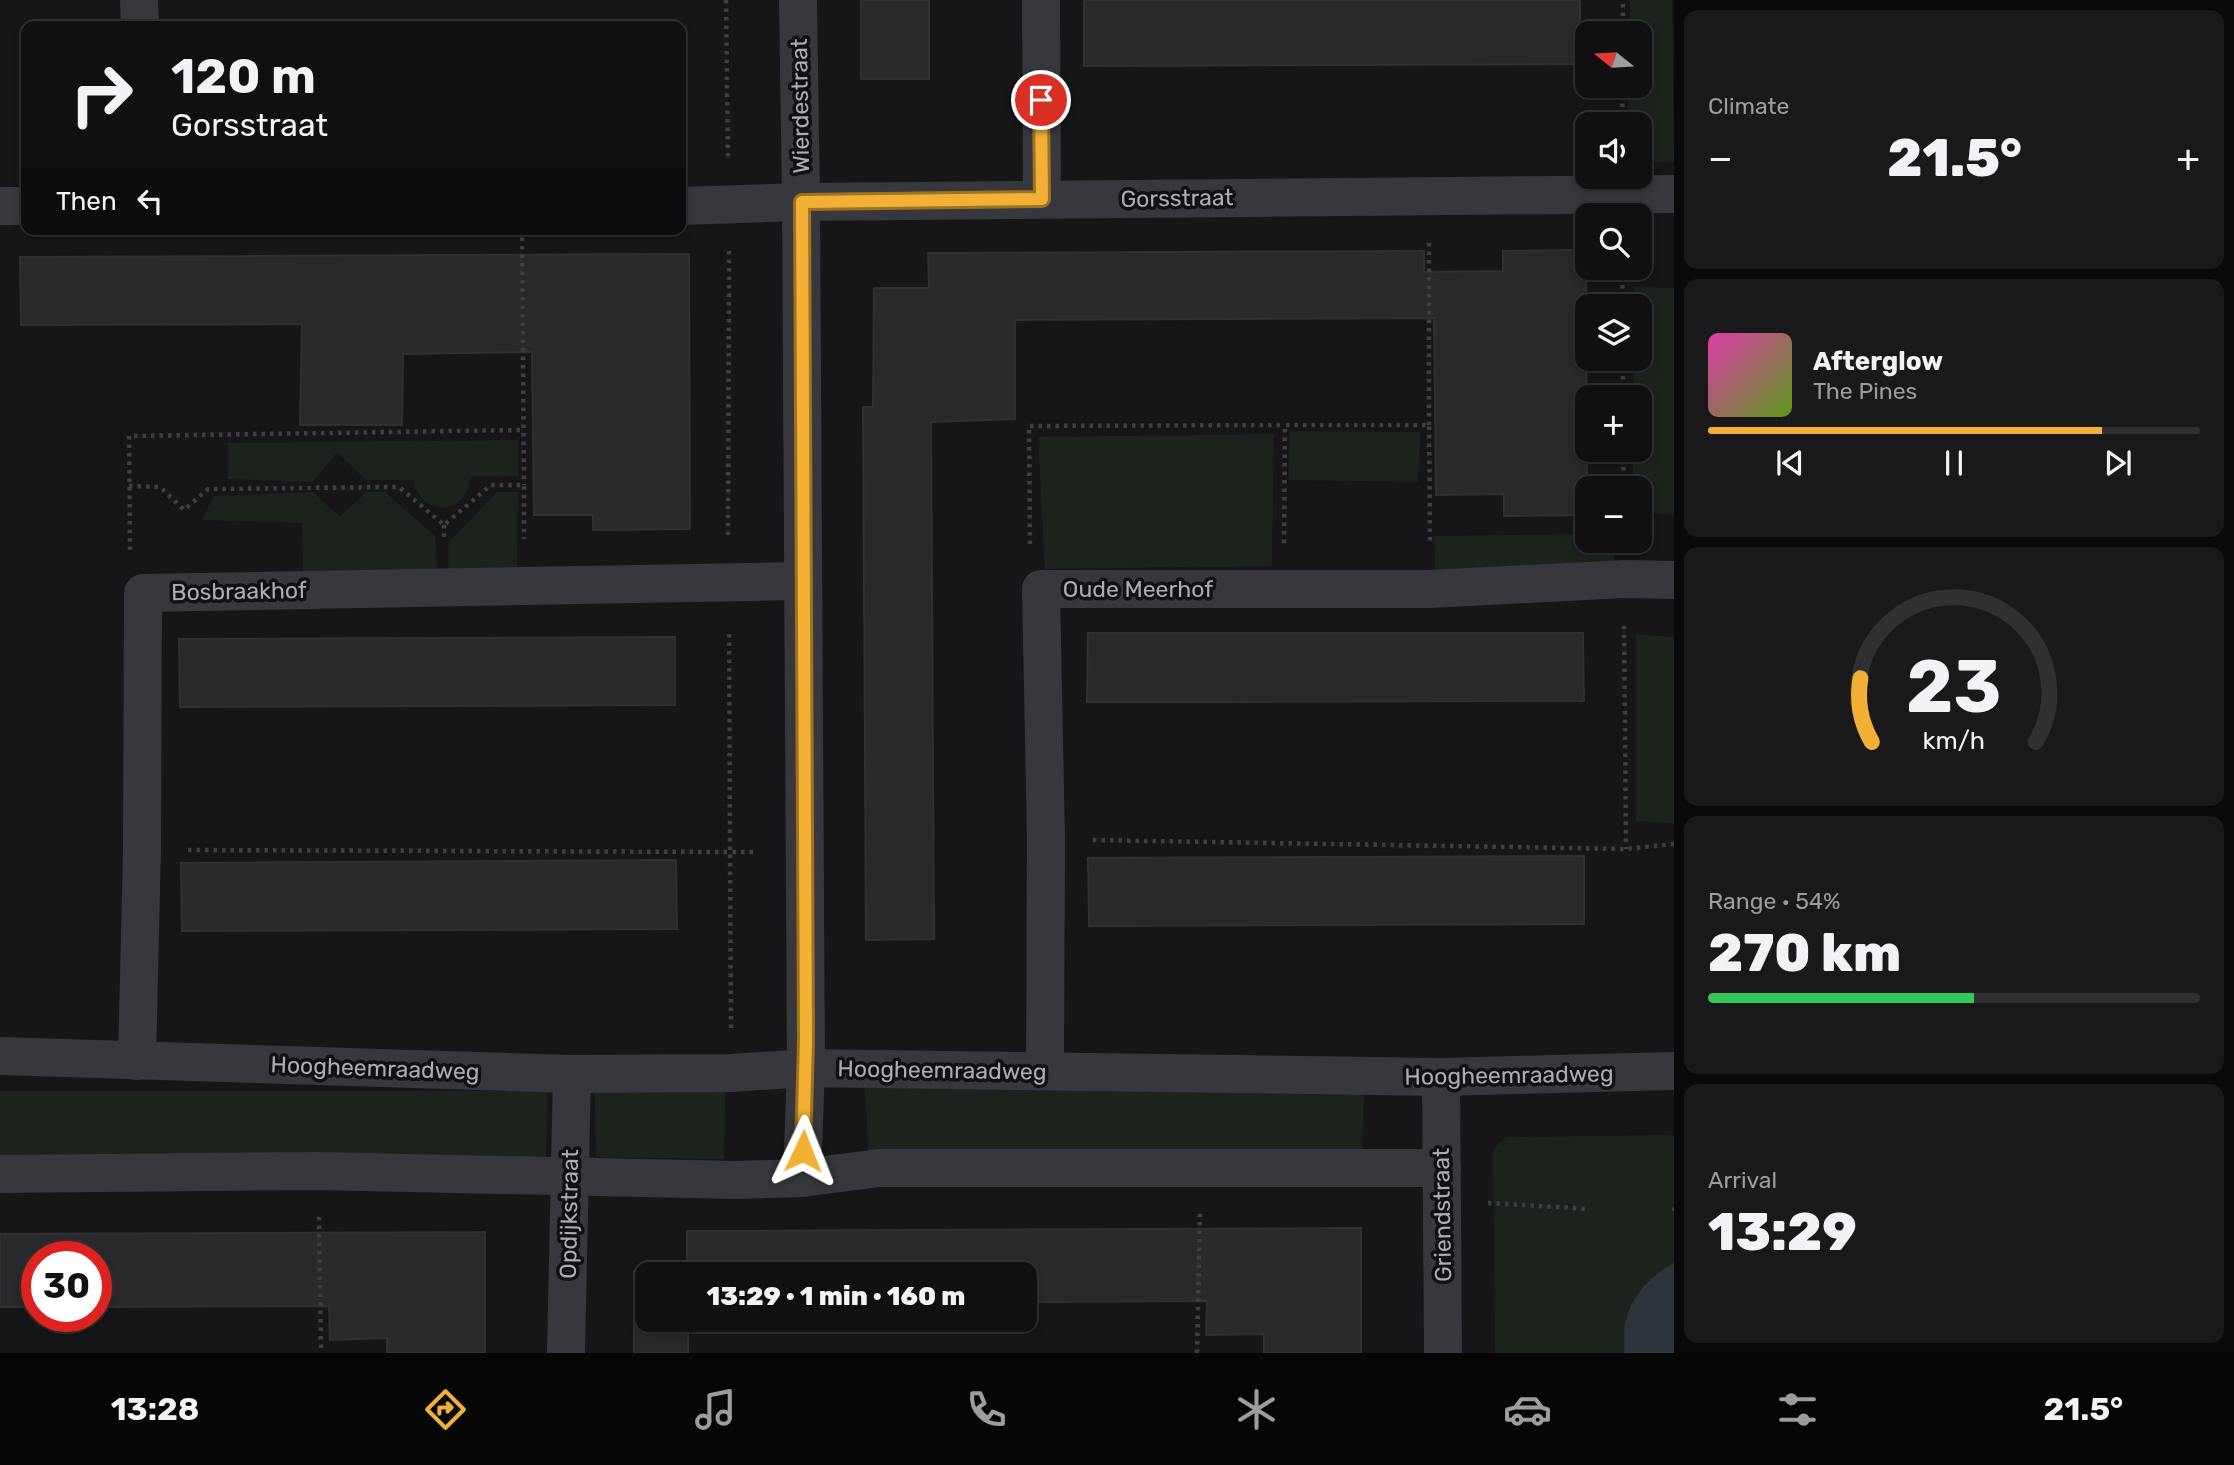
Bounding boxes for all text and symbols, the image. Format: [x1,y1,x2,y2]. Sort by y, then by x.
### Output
north arrow [1575,21,1652,98]
map controls [1575,21,1652,553]
street label: Wierdestraat [785,38,815,174]
text: 120 m [171,47,316,105]
icon: right [56,49,147,140]
pin [1011,70,1071,130]
icon: arrive [1022,81,1060,119]
text: Climate [1708,92,1789,120]
text: Gorsstraat [171,106,328,144]
button: sound [1575,112,1652,189]
text: 21.5° [1887,127,2022,189]
text: − [1708,135,1733,181]
text: + [2176,135,2200,181]
icon: left [131,182,169,220]
street label: Gorsstraat [1120,183,1234,213]
text: Then [56,186,117,217]
button: search [1575,203,1652,280]
button: layers [1575,294,1652,371]
text: Afterglow [1813,346,1943,377]
text: The Pines [1813,377,1917,405]
button: + [1575,385,1652,462]
icon: previous [1771,444,1809,482]
icon: pause [1935,444,1973,482]
icon: next [2099,444,2137,482]
button: − [1575,476,1652,553]
street label: Oude Meerhof [1063,575,1213,603]
street label: Bosbraakhof [171,576,307,606]
text: 23 [1906,645,2002,731]
text: km/h [1923,726,1985,755]
text: Range · 54% [1708,887,1841,915]
text: 270 km [1708,922,1901,984]
street label: Hoogheemraadweg [270,1050,480,1086]
street label: Hoogheemraadweg [837,1054,1047,1086]
street label: Hoogheemraadweg [1404,1059,1614,1091]
position arrow [766,1114,840,1188]
street label: Griendstraat [1427,1148,1457,1282]
street label: Opdijkstraat [554,1149,584,1279]
text: Arrival [1708,1166,1777,1194]
text: 13:29 [1708,1201,1857,1263]
speed limit sign: 30 [21,1241,112,1332]
text: 13:29 · 1 min · 160 m [707,1281,965,1312]
icon: directions [421,1385,470,1434]
icon: music [691,1385,740,1434]
icon: phone [962,1385,1011,1434]
icon: climate [1232,1385,1281,1434]
icon: car [1503,1385,1552,1434]
icon: filters [1773,1385,1822,1434]
text: 13:28 [111,1390,200,1428]
text: 21.5° [2044,1390,2123,1428]

